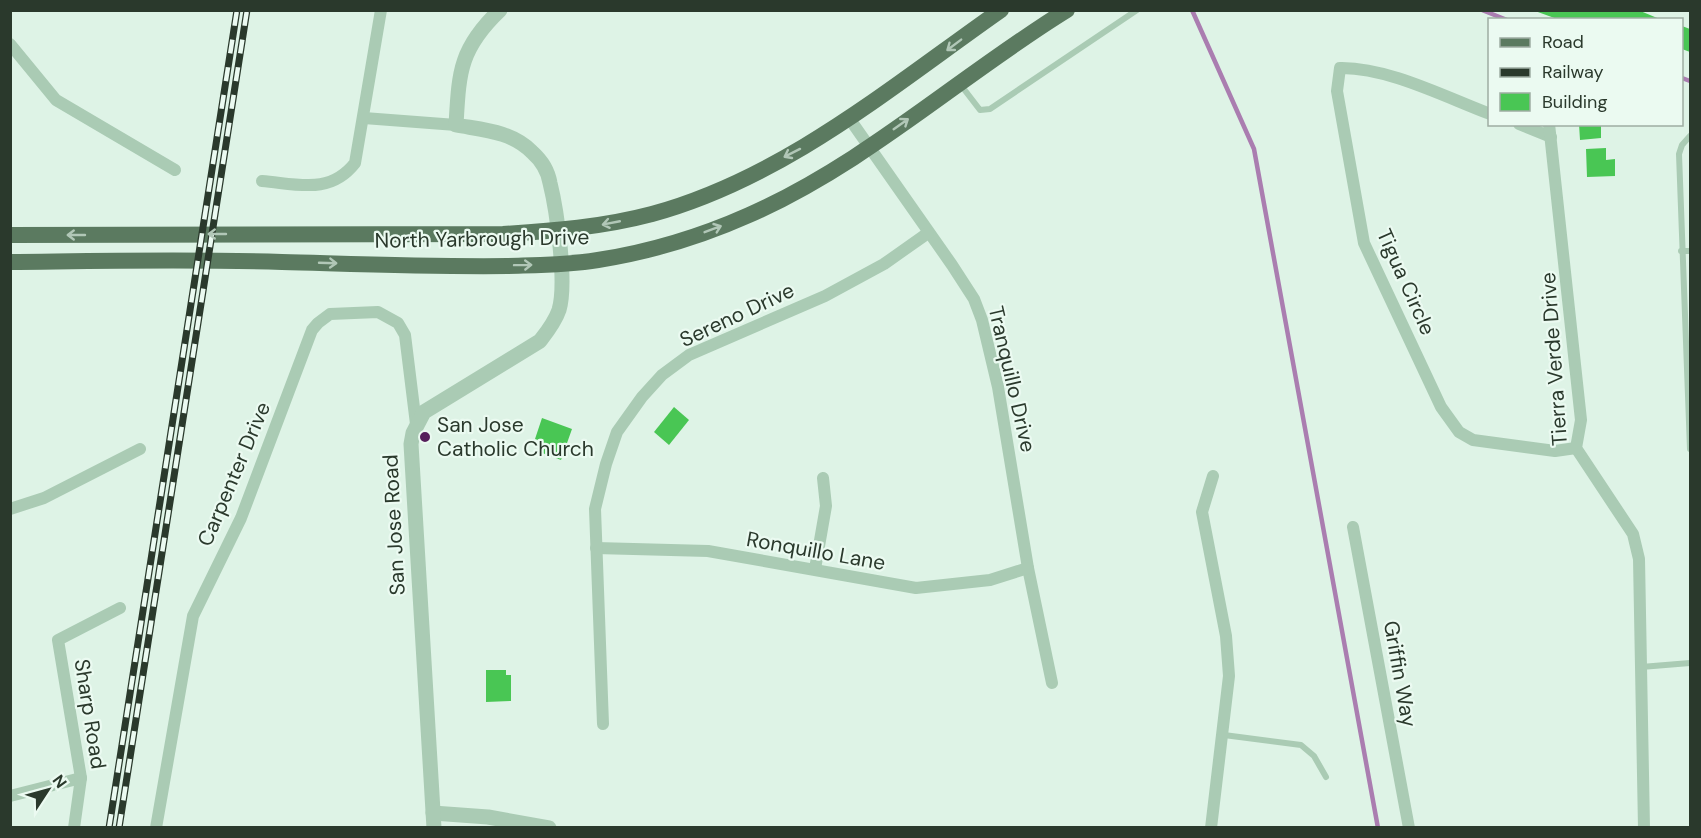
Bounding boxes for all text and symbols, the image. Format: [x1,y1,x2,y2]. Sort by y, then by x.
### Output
legend [1488,18,1683,126]
text: Road [1542,30,1584,54]
one-way arrow [946,39,962,51]
text: Railway [1542,60,1604,84]
text: Building [1542,90,1607,114]
one-way arrow [892,118,909,130]
one-way arrow [783,148,801,160]
one-way arrow [601,218,621,229]
street label: North Yarbrough Drive [374,223,590,255]
one-way arrow [703,223,722,234]
street label: Tigua Circle [1370,224,1442,340]
one-way arrow [207,228,227,240]
one-way arrow [67,229,87,241]
one-way arrow [317,257,337,269]
one-way arrow [512,259,532,271]
street label: Tierra Verde Drive [1534,271,1574,447]
street label: Sereno Drive [675,276,799,354]
street label: Tranquillo Drive [982,303,1042,455]
street label: Carpenter Drive [191,397,277,551]
place label: San Jose Catholic Church [437,411,594,463]
marker: San Jose Catholic Church [418,430,432,444]
street label: San Jose Road [376,454,412,596]
street label: Ronquillo Lane [744,525,888,577]
street label: Griffin Way [1377,619,1423,730]
street label: Sharp Road [67,657,113,771]
north arrow [18,760,78,820]
text: N [48,771,72,792]

